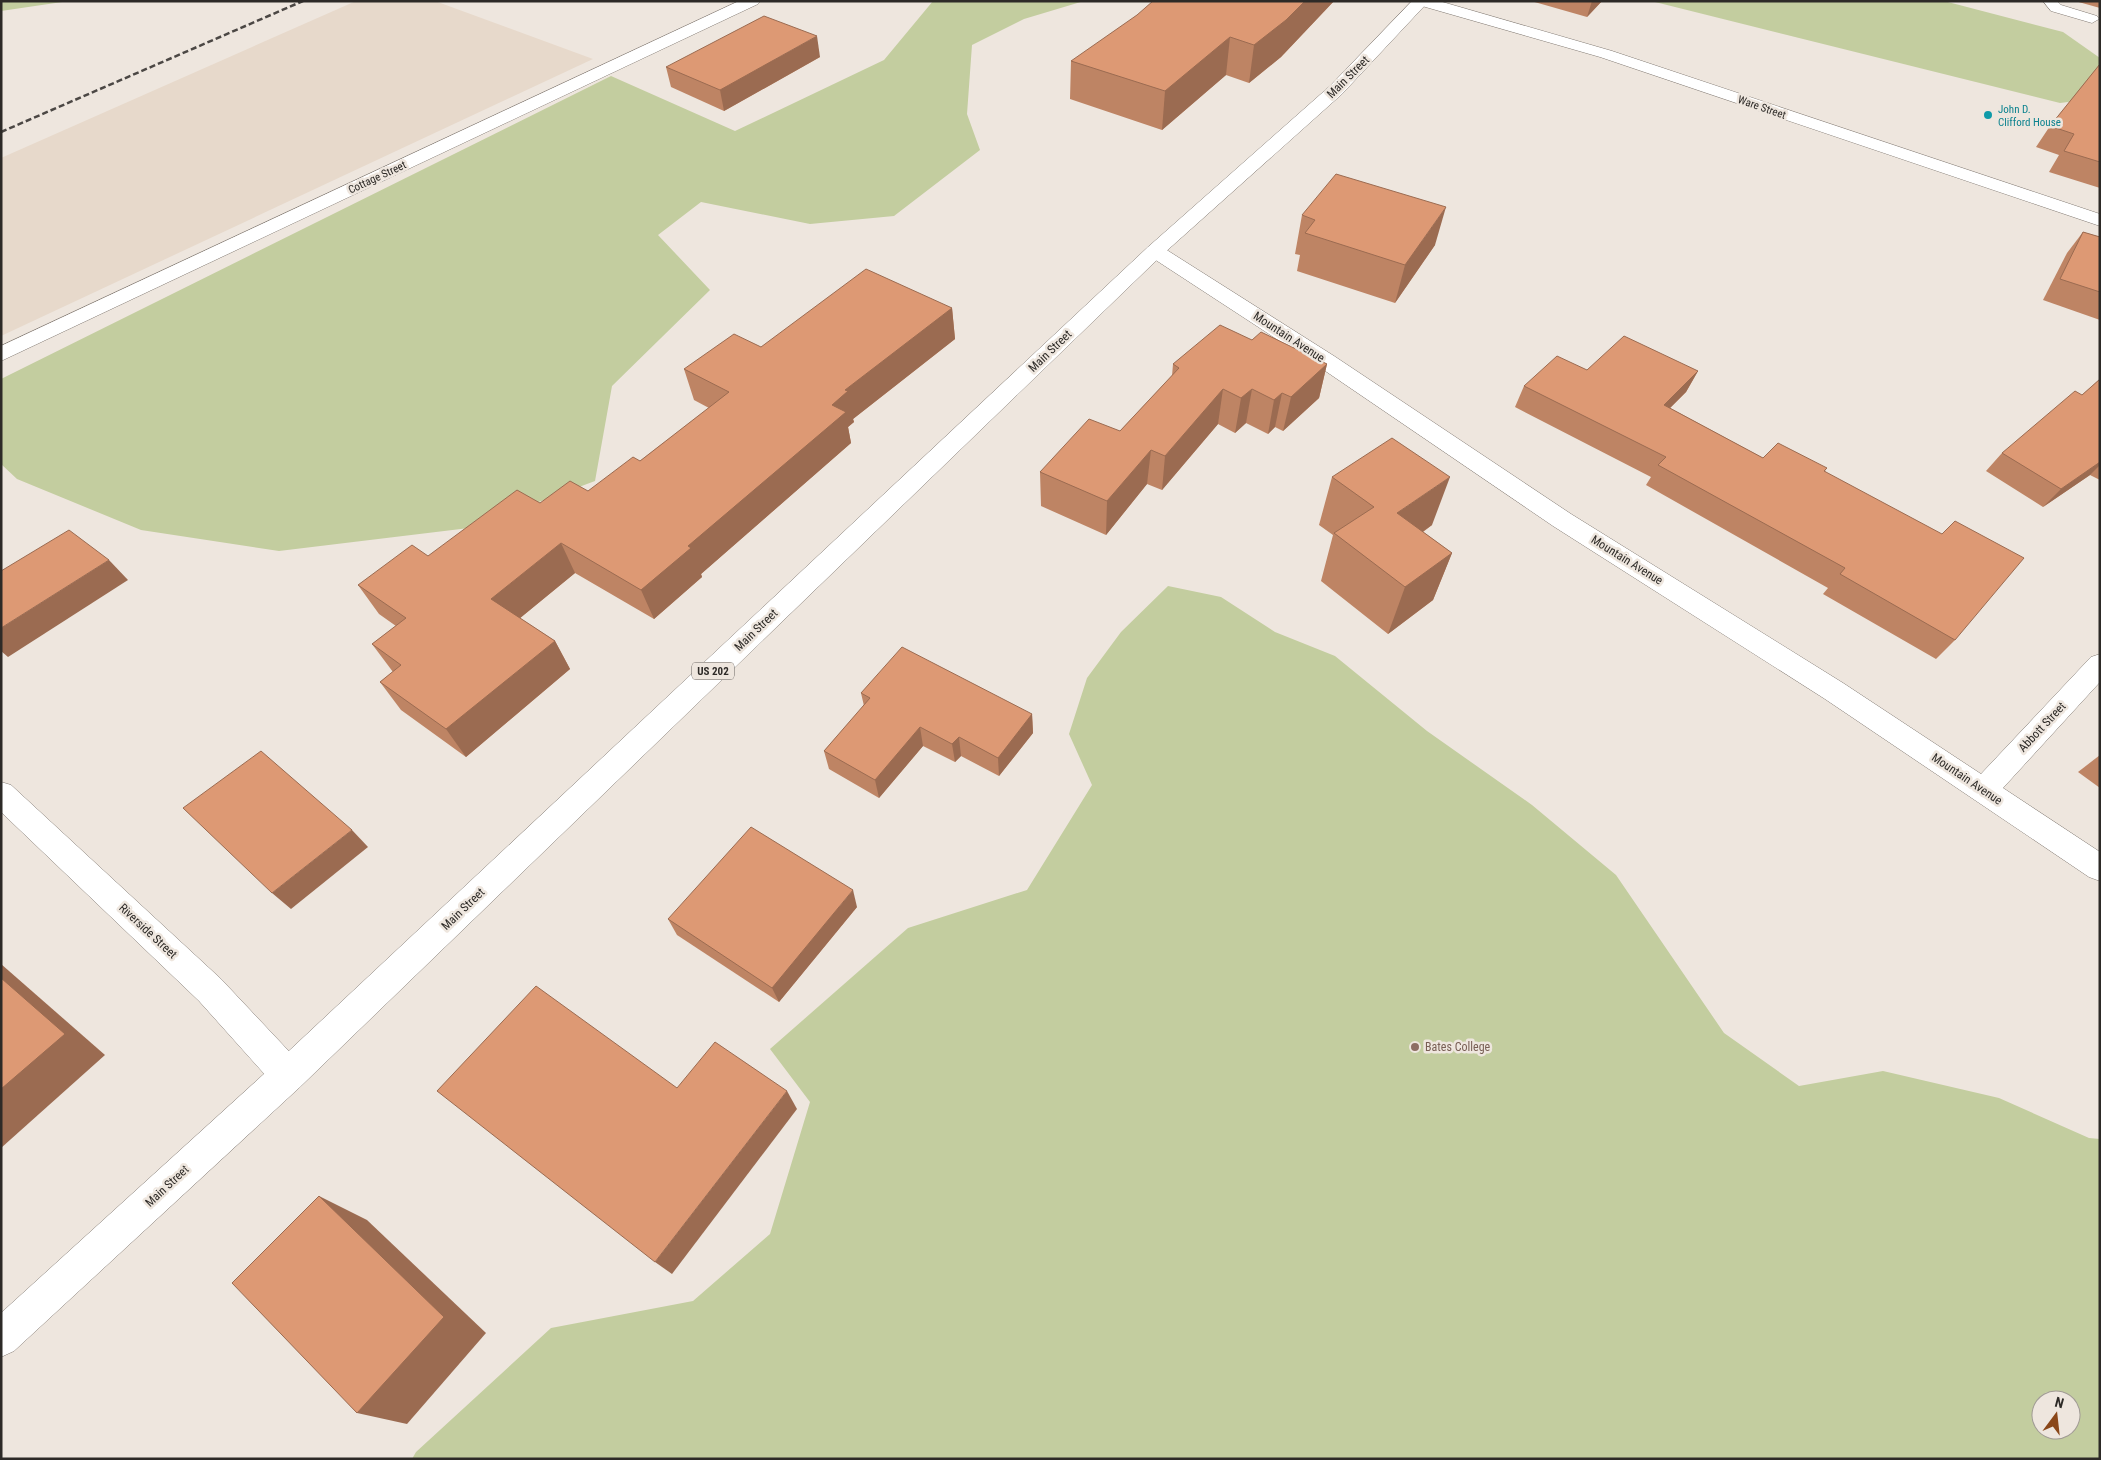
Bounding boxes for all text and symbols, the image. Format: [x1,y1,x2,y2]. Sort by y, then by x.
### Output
street label: Main Street [1324,53,1372,101]
street label: Ware Street [1736,93,1788,122]
place label: John D. Clifford House [1998,103,2061,129]
marker: John D. Clifford House [1982,109,1994,121]
street label: Cottage Street [346,158,408,197]
street label: Mountain Avenue [1251,309,1327,365]
street label: Main Street [1026,327,1075,375]
street label: Mountain Avenue [1589,532,1666,588]
street label: Main Street [732,606,781,654]
road number: US 202 [692,662,734,679]
street label: Abbott Street [2015,699,2069,755]
street label: Mountain Avenue [1929,750,2005,808]
street label: Main Street [439,885,488,933]
street label: Riverside Street [116,901,180,962]
place label: Bates College [1425,1040,1491,1054]
marker: Bates College [1409,1041,1421,1053]
street label: Main Street [142,1162,192,1210]
north arrow [2031,1390,2081,1440]
text: N [2053,1394,2066,1411]

